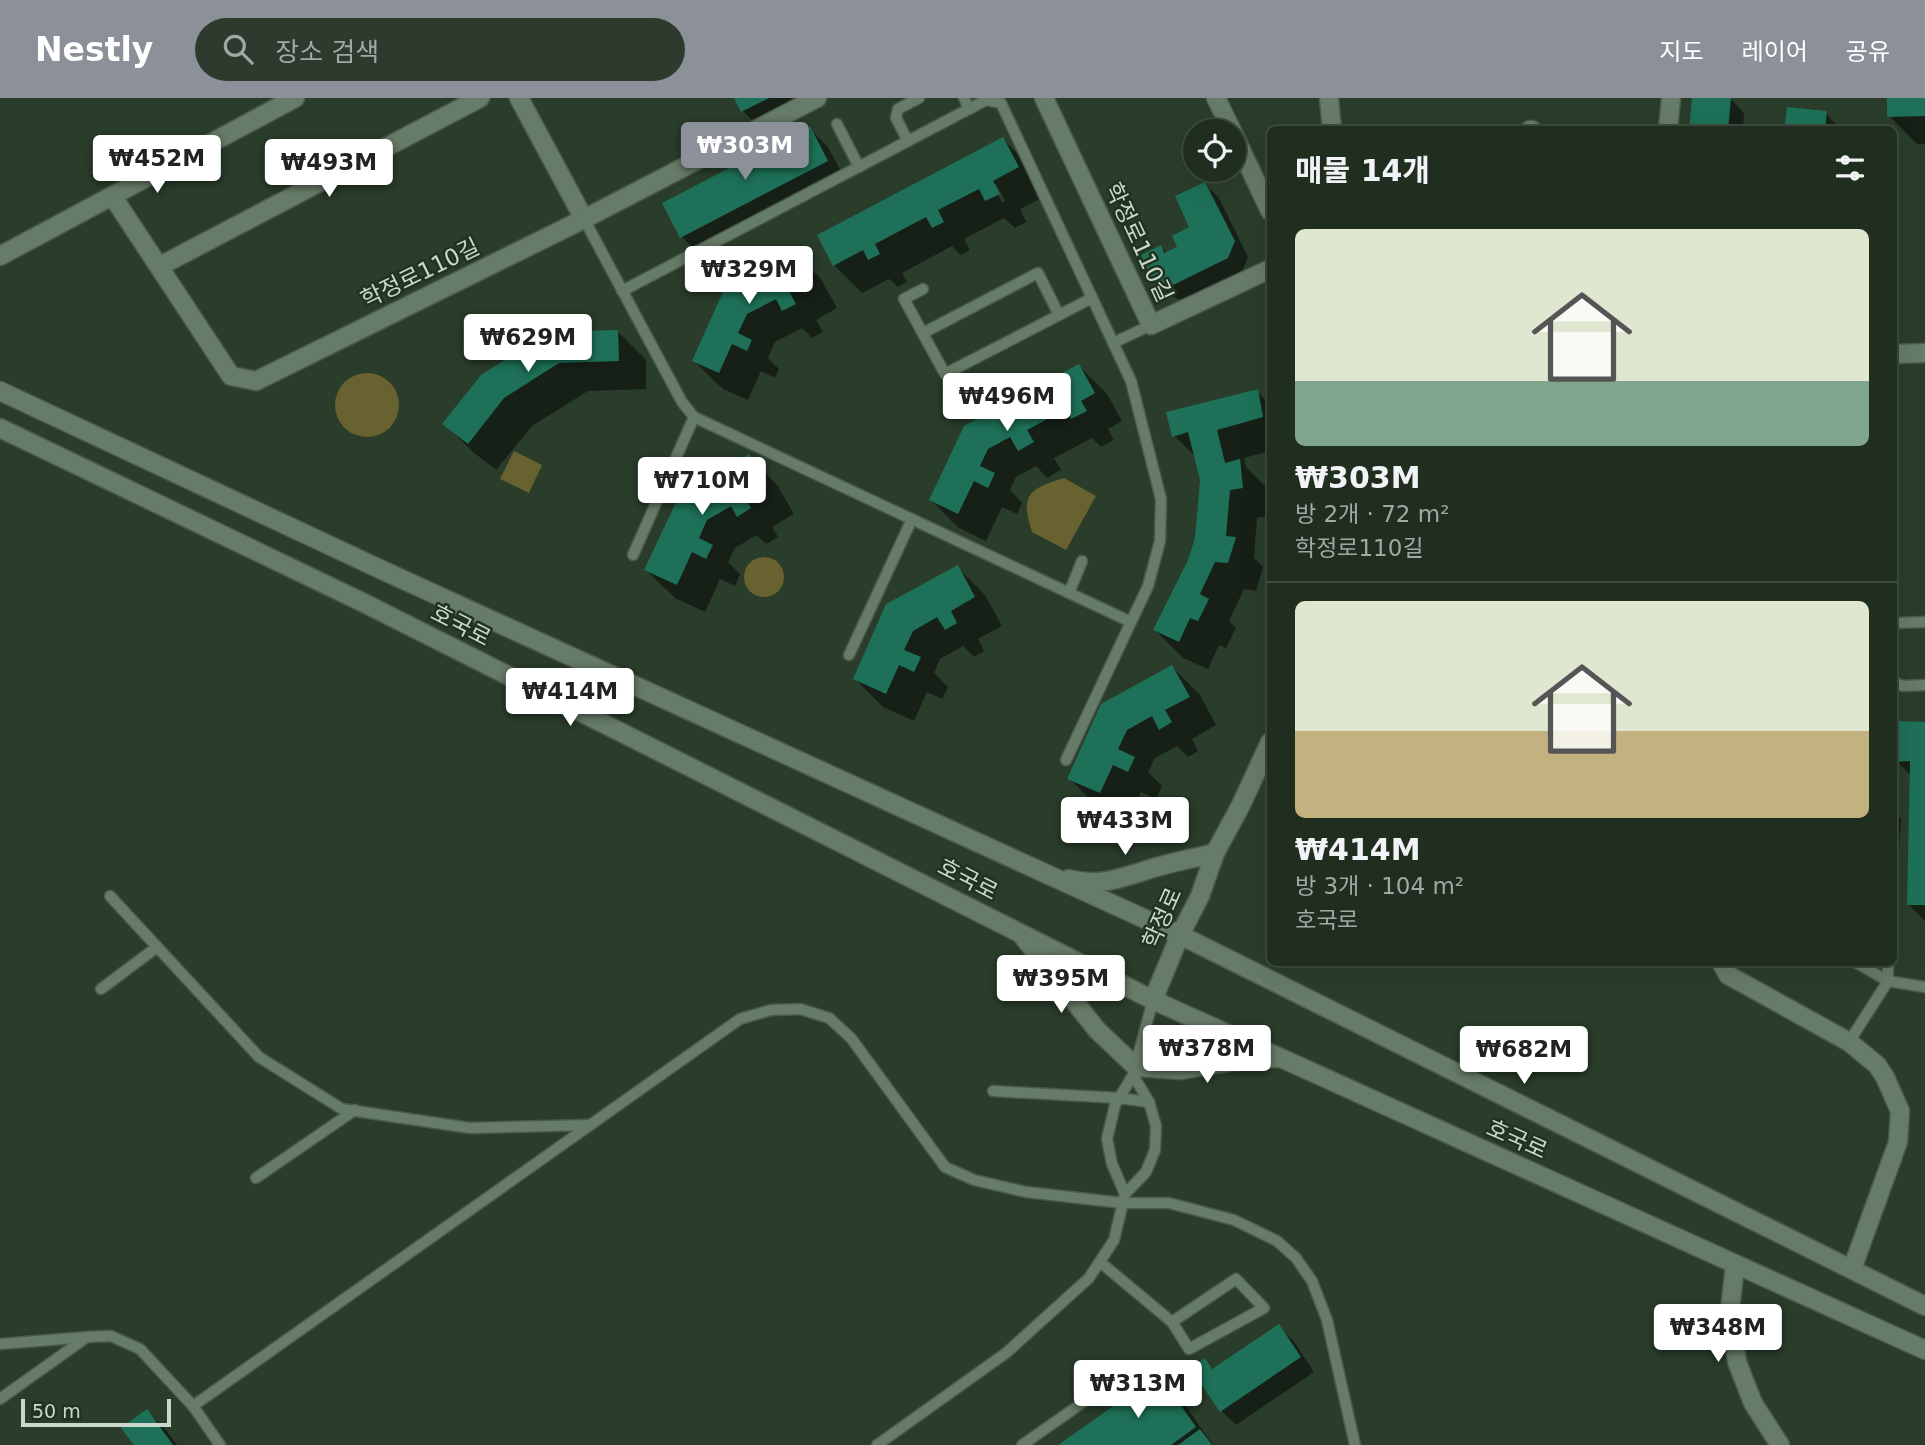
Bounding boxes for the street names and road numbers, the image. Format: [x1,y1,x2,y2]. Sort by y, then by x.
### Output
street label: 학정로110길 [1100,178,1178,306]
street label: 학정로110길 [357,233,483,313]
street label: 호국로 [427,599,495,651]
street label: 호국로 [934,853,1002,905]
street label: 학정로 [1137,884,1187,952]
street label: 호국로 [1483,1114,1551,1164]

